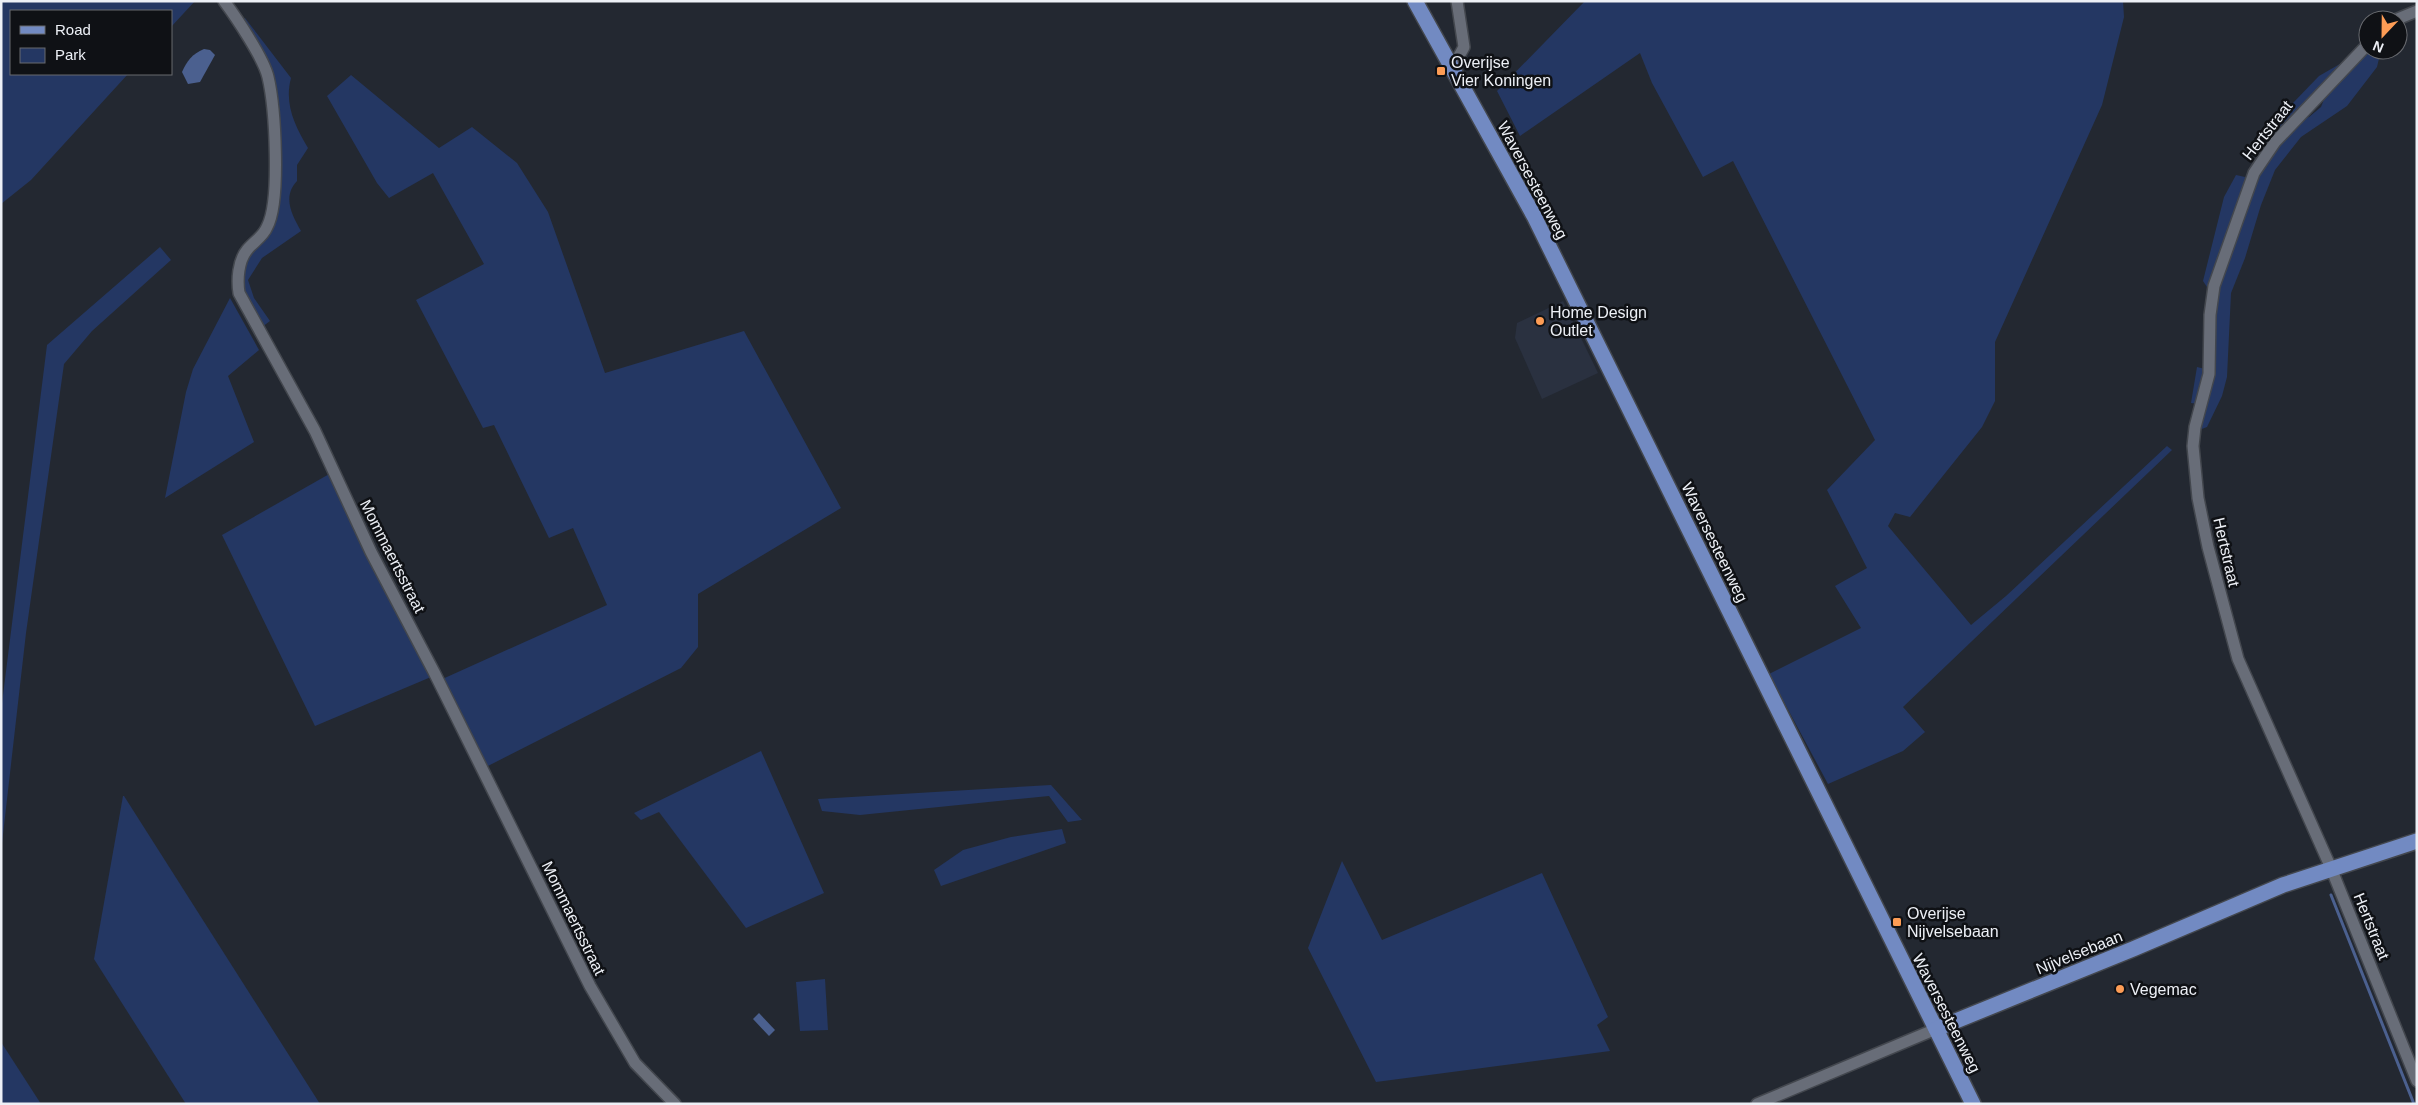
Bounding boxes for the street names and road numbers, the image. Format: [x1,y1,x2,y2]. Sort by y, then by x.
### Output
street label: Hertstraat [2239,97,2296,163]
street label: Waversesteenweg [1494,118,1571,242]
street label: Waversesteenweg [1678,480,1751,605]
street label: Mommaertsstraat [357,497,429,616]
street label: Hertstraat [2210,516,2243,589]
street label: Mommaertsstraat [539,859,609,978]
street label: Hertstraat [2350,890,2393,962]
street label: Nijvelsebaan [2034,927,2125,978]
street label: Waversesteenweg [1909,951,1984,1075]

